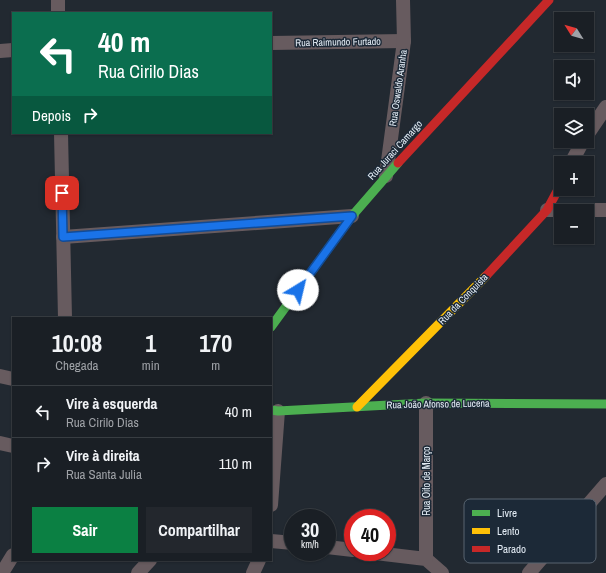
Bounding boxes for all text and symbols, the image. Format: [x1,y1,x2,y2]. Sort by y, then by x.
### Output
north arrow [554,12,594,52]
map controls [554,12,594,244]
text: 40 m [98,23,150,61]
icon: left [32,28,84,80]
street label: Rua Raimundo Furtado [295,35,381,49]
street label: Rua Oswaldo Aranha [386,48,410,127]
text: Rua Cirilo Dias [98,59,199,84]
button: sound [554,60,594,100]
icon: right [79,104,101,126]
text: Depois [32,105,71,126]
button: layers [554,108,594,148]
street label: Rua Juraci Camargo [365,117,425,182]
button: + [554,156,594,196]
pin [45,176,79,210]
icon: arrive [51,182,73,204]
button: − [554,204,594,244]
position arrow [277,269,319,311]
street label: Rua da Conquista [435,270,491,327]
text: 10:08 [52,327,102,359]
text: 1 [145,327,156,359]
text: 170 [199,327,232,359]
text: Chegada [55,357,99,374]
text: min [142,357,160,374]
text: m [211,357,220,374]
text: Vire à esquerda [66,393,157,414]
street label: Rua João Afonso de Lucena [386,397,490,411]
icon: left [32,401,54,423]
text: 40 m [225,401,252,422]
text: Rua Cirilo Dias [66,414,139,431]
text: Vire à direita [66,445,140,466]
street label: Rua Oito de Março [420,446,433,516]
icon: right [32,453,54,475]
text: 110 m [219,453,252,474]
text: Rua Santa Julia [66,466,142,483]
legend [464,499,596,563]
text: Livre [497,506,517,520]
button: Sair [32,507,138,553]
button: Compartilhar [146,507,252,553]
speed limit sign: 40 [344,509,396,561]
text: 30 [301,516,319,543]
text: Lento [497,524,520,538]
text: km/h [301,538,319,551]
text: Parado [497,542,526,556]

